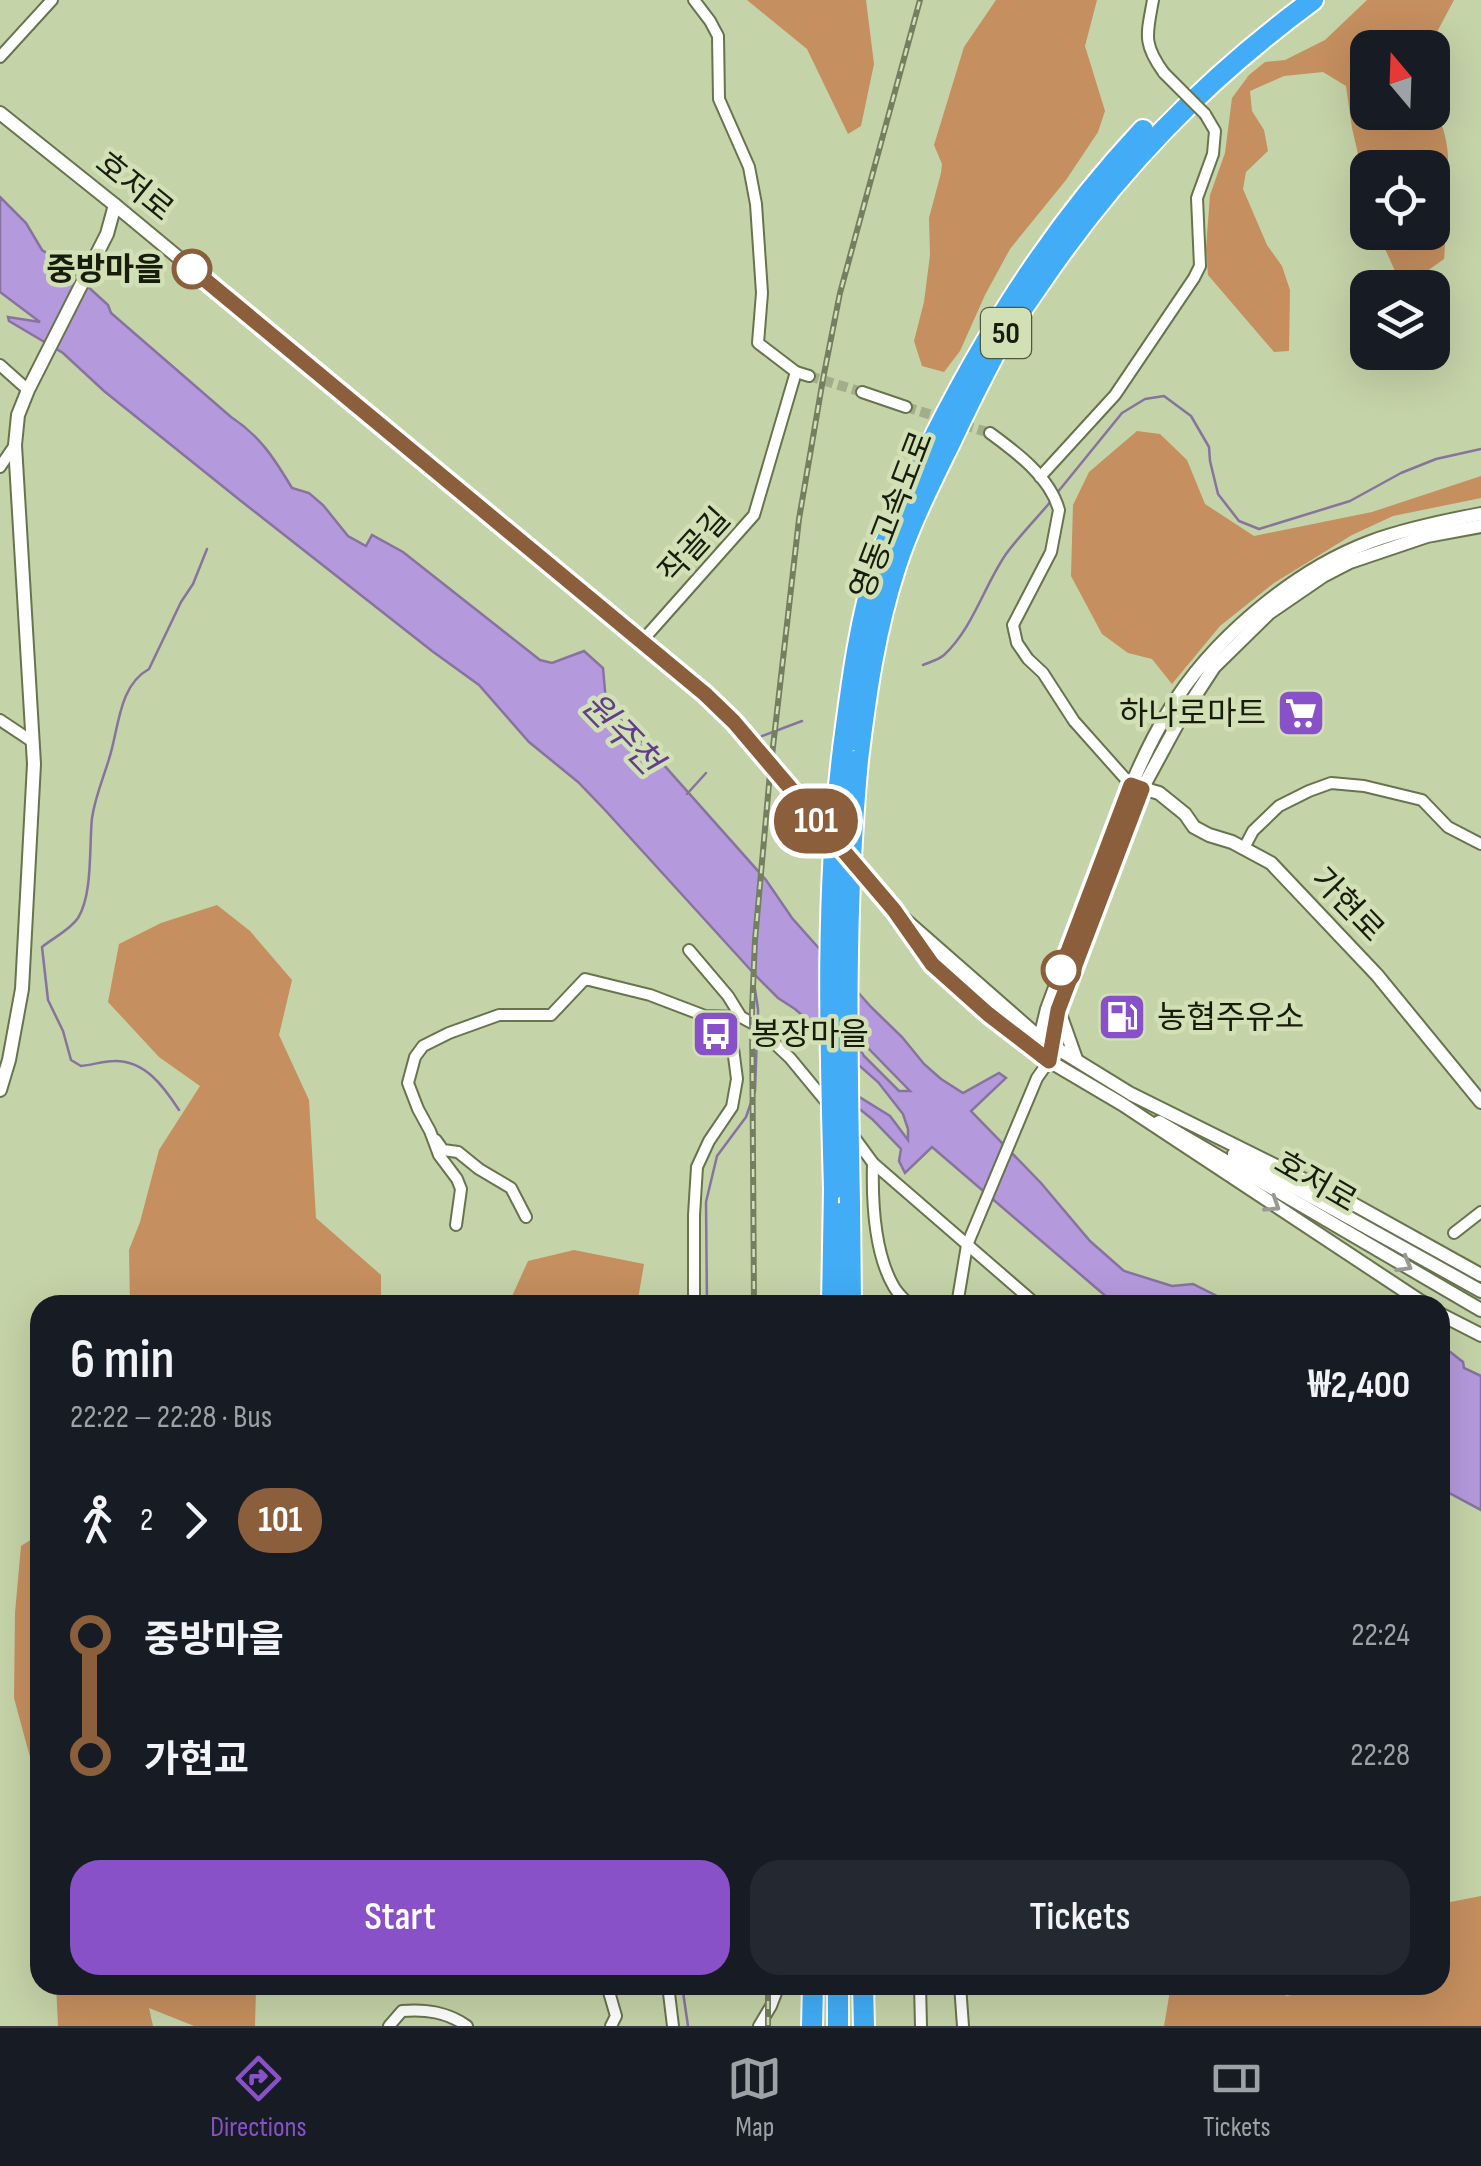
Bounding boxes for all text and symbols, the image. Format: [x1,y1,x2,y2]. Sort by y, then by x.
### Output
north arrow [1350,30,1450,130]
map controls [1350,30,1450,370]
street label: 호저로 [87,144,181,230]
button: locate [1350,150,1450,250]
marker: 중방마을 [173,250,211,288]
place label: 중방마을 [46,251,164,290]
button: layers [1350,270,1450,370]
road number: 50 [981,308,1031,358]
street label: 영동고속도로 [843,426,942,605]
street label: 작골길 [651,500,739,592]
water label: 원주천 [572,684,673,786]
supermarket icon: 하나로마트 [1275,687,1327,739]
place label: 하나로마트 [1119,695,1266,734]
line badge: 101 [758,788,874,854]
text: 101 [794,800,838,843]
street label: 가현로 [1302,860,1392,950]
unlabelled marker [1042,951,1080,989]
fuel station icon: 농협주유소 [1096,991,1148,1043]
place label: 농협주유소 [1157,999,1304,1038]
bus stop icon: 봉장마을 [690,1008,742,1060]
place label: 봉장마을 [751,1016,869,1055]
street label: 호저로 [1267,1143,1363,1221]
one-way arrow [1262,1193,1281,1211]
one-way arrow [1394,1253,1412,1272]
text: 6 min [70,1327,175,1394]
text: ₩2,400 [1308,1363,1410,1408]
text: 22:22 – 22:28 · Bus [70,1398,272,1437]
icon: walk [70,1493,125,1548]
icon: forward [168,1493,223,1548]
text: 101 [258,1499,302,1542]
text: 2 [140,1501,153,1540]
text: 22:24 [1351,1616,1410,1655]
text: 중방마을 [144,1618,284,1663]
text: 22:28 [1350,1736,1410,1775]
text: 가현교 [144,1738,249,1783]
button: Start [70,1860,730,1975]
button: Tickets [750,1860,1410,1975]
tab: Directions [210,2051,307,2144]
tab: Map [727,2051,782,2144]
tab: Tickets [1203,2051,1271,2144]

